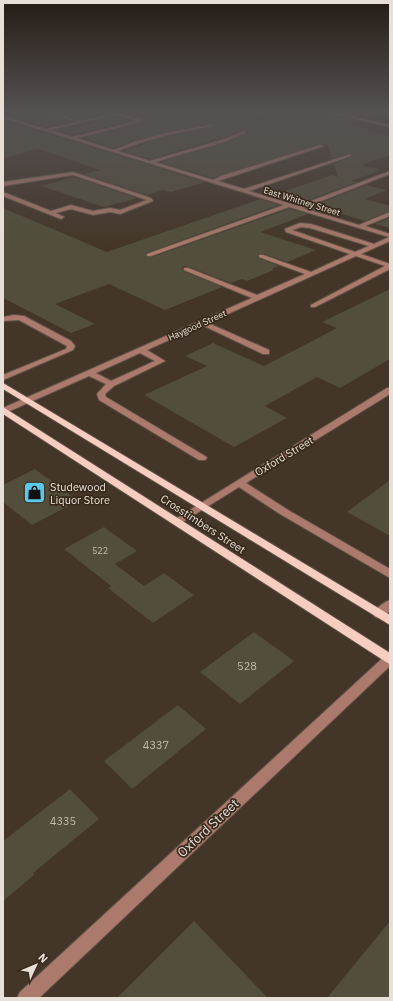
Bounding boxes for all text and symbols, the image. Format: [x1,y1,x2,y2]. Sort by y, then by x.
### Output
street label: East Whitney Street [262,184,342,218]
street label: Haygood Street [166,307,228,343]
street label: Oxford Street [252,433,316,479]
shop icon: Studewood Liquor Store [22,480,48,506]
place label: Studewood Liquor Store [50,480,110,507]
street label: Crosstimbers Street [158,491,248,557]
house number: 522 [92,545,108,556]
house number: 528 [237,659,257,673]
house number: 4337 [143,738,169,752]
street label: Oxford Street [174,795,242,861]
house number: 4335 [50,814,76,828]
north arrow [16,945,56,985]
text: N [35,950,51,966]

